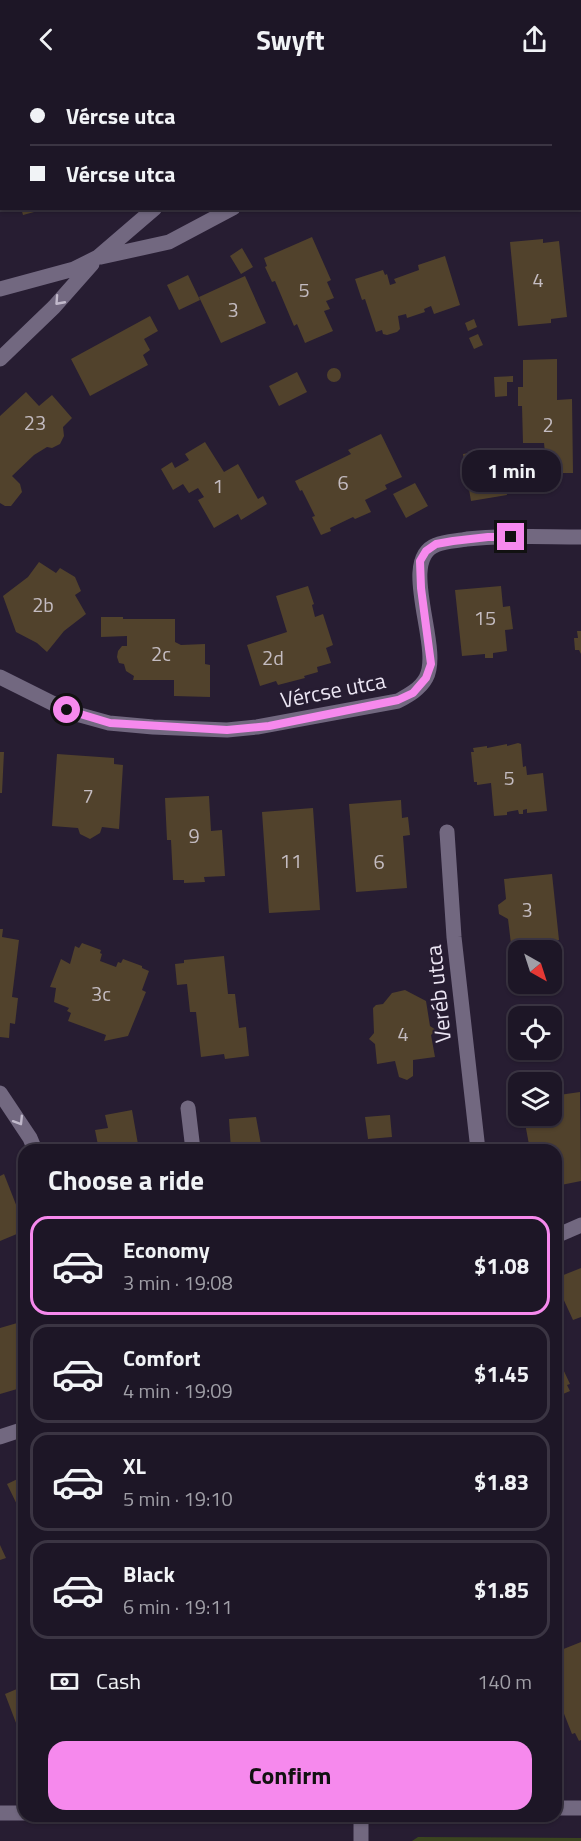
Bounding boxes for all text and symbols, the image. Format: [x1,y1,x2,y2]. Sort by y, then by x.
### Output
text: Swyft [256,19,325,60]
icon: back [30,23,63,56]
icon: share [518,23,551,56]
text: Vércse utca [66,99,176,133]
text: Vércse utca [66,157,176,191]
house number: 4 [532,264,544,295]
house number: 5 [298,274,310,305]
one-way arrow [55,294,66,305]
house number: 3 [227,294,239,325]
house number: 23 [24,407,46,438]
house number: 2 [542,409,554,440]
callout: 1 min [462,450,560,492]
text: 1 min [487,455,536,486]
house number: 6 [337,467,349,498]
house number: 1 [212,470,224,501]
route end [497,523,524,550]
house number: 2b [32,589,54,620]
house number: 15 [474,602,496,633]
house number: 2c [151,638,171,669]
house number: 2d [262,642,284,673]
street label: Vércse utca [278,663,388,717]
route start [53,696,80,723]
house number: 5 [503,762,515,793]
house number: 7 [82,780,94,811]
house number: 9 [188,820,200,851]
house number: 11 [280,845,302,876]
house number: 6 [373,846,385,877]
house number: 3 [521,894,533,925]
north arrow [508,940,562,994]
map controls [508,940,562,1126]
street label: Veréb utca [416,943,460,1045]
house number: 3c [91,978,111,1009]
button: locate [508,1006,562,1060]
house number: 4 [397,1018,409,1049]
button: layers [508,1072,562,1126]
one-way arrow [12,1114,23,1125]
text: Choose a ride [48,1159,204,1200]
text: Economy [123,1233,210,1267]
icon: car [51,1239,105,1293]
text: $1.08 [474,1249,529,1283]
text: 3 min · 19:08 [123,1267,233,1298]
text: Comfort [123,1341,201,1375]
icon: car [51,1347,105,1401]
text: $1.45 [474,1357,529,1391]
text: 4 min · 19:09 [123,1375,233,1406]
text: XL [123,1449,146,1483]
icon: car [51,1455,105,1509]
text: $1.83 [474,1465,529,1499]
text: 5 min · 19:10 [123,1483,233,1514]
text: Black [123,1557,175,1591]
icon: car [51,1563,105,1617]
text: $1.85 [474,1573,529,1607]
text: 6 min · 19:11 [123,1591,233,1622]
text: Cash [96,1664,141,1698]
icon: cash [48,1665,81,1698]
text: 140 m [477,1666,532,1697]
button: Confirm [48,1741,532,1810]

